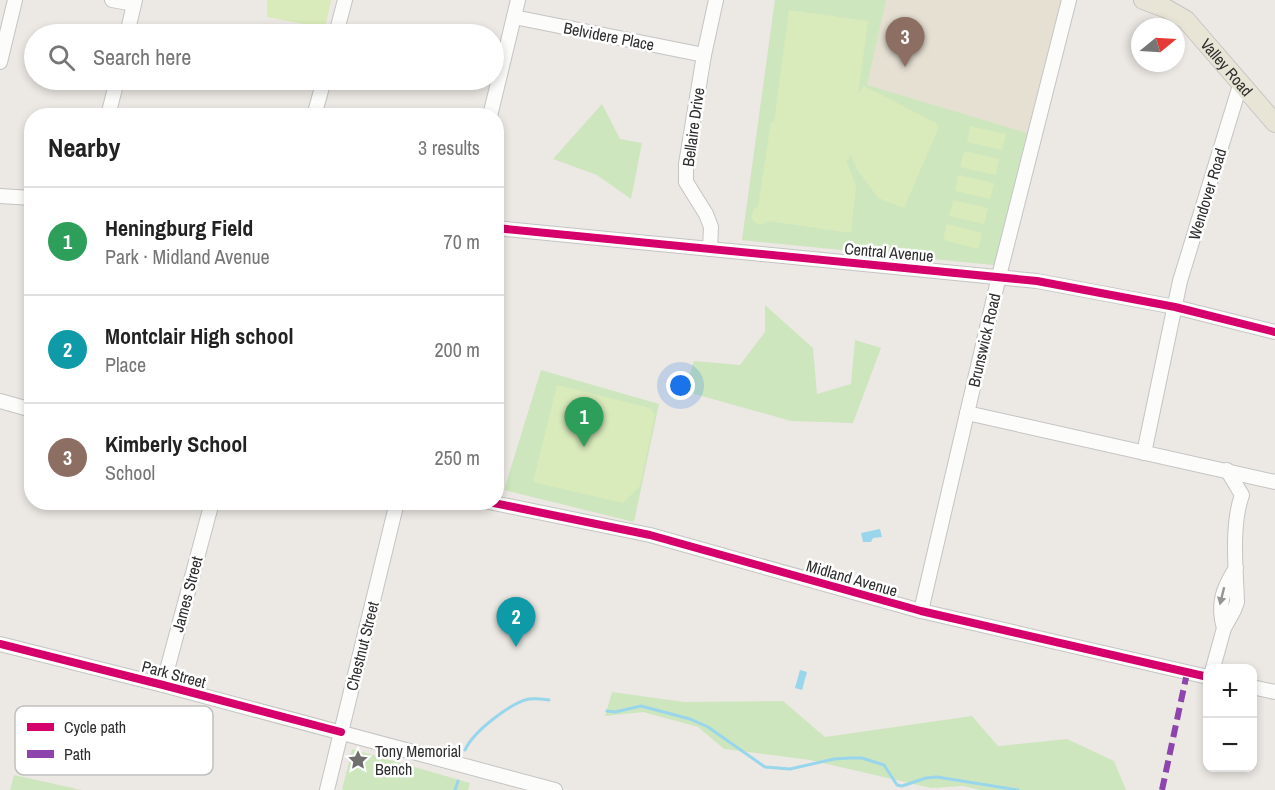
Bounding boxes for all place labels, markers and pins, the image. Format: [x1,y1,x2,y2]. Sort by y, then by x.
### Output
pin: 3 [886,17,924,67]
pin: 1 [564,398,604,447]
pin: 2 [496,598,536,647]
place label: Tony Memorial Bench [375,740,461,780]
place icon: Tony Memorial Bench [346,748,370,772]

